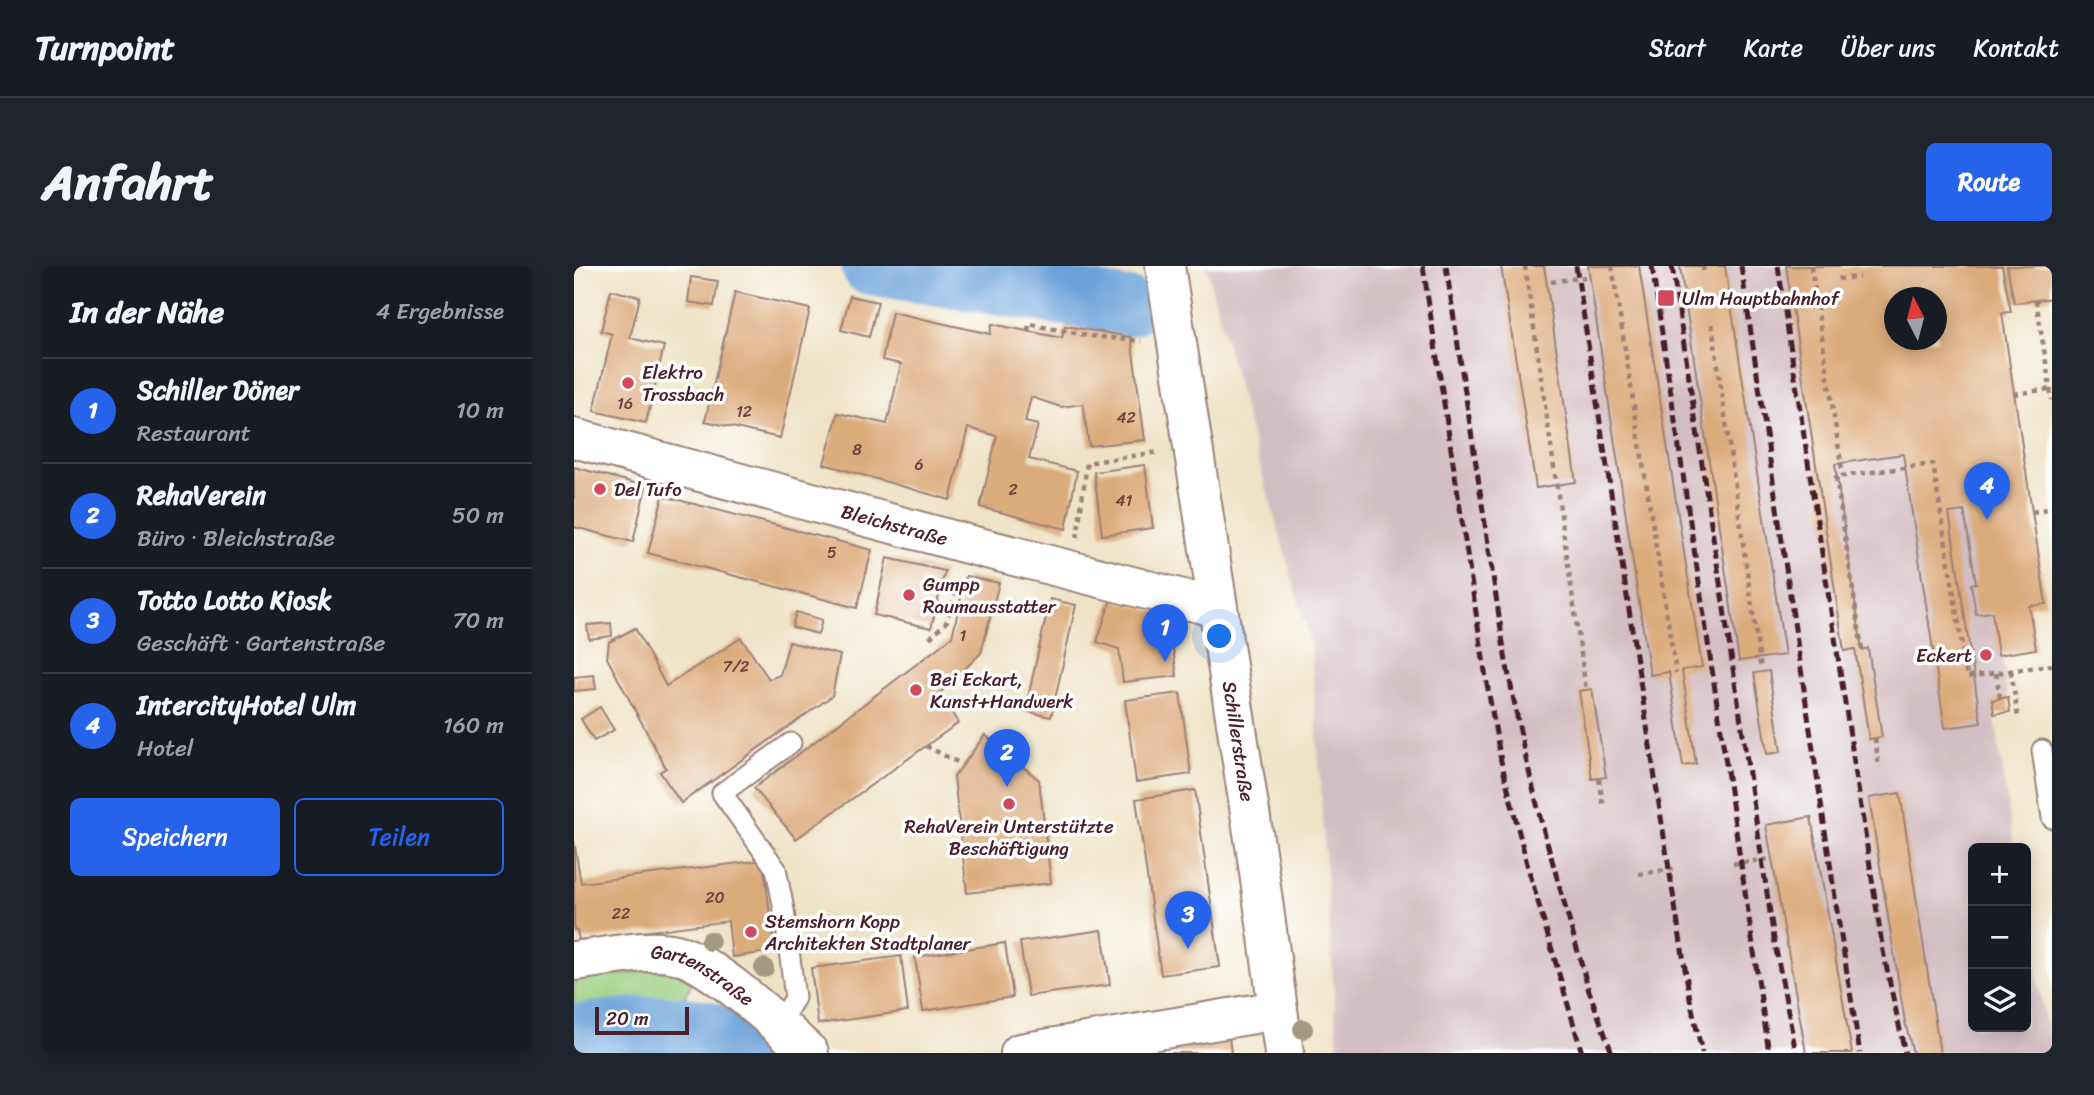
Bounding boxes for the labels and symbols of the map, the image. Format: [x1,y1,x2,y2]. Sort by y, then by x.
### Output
place label: Ulm Hauptbahnhof [1682,282,1841,315]
north arrow [1884,287,1947,350]
marker: Ulm Hauptbahnhof [1656,288,1676,308]
place label: Elektro Trossbach [642,356,724,411]
marker: Elektro Trossbach [620,375,636,391]
house number: 16 [617,389,633,418]
house number: 12 [736,397,752,426]
house number: 42 [1116,403,1136,432]
house number: 8 [852,435,862,464]
house number: 6 [914,450,924,479]
pin: 4 [1964,462,2010,520]
place label: Del Tufo [614,473,682,506]
house number: 2 [1008,475,1018,504]
marker: Del Tufo [592,481,608,497]
house number: 41 [1116,486,1133,515]
street label: Bleichstraße [837,495,952,555]
house number: 5 [827,538,837,567]
place label: Gumpp Raumausstatter [923,568,1057,623]
marker: Gumpp Raumausstatter [901,587,917,603]
pin: 1 [1142,604,1188,662]
your location [1202,619,1236,653]
house number: 1 [960,621,967,650]
place label: Eckert [1916,639,1972,672]
marker: Eckert [1978,647,1994,663]
house number: 7/2 [723,652,749,681]
place label: Bei Eckart, Kunst+Handwerk [930,663,1073,718]
street label: Schillerstraße [1213,679,1264,804]
marker: Bei Eckart, Kunst+Handwerk [908,682,924,698]
pin: 2 [984,729,1030,787]
marker: RehaVerein Unterstützte Beschäftigung [1001,796,1017,812]
place label: RehaVerein Unterstützte Beschäftigung [904,810,1114,865]
house number: 20 [705,883,725,912]
pin: 3 [1165,891,1211,949]
house number: 22 [612,899,630,928]
place label: Stemshorn Kopp Architekten Stadtplaner [764,905,972,960]
marker: Stemshorn Kopp Architekten Stadtplaner [743,924,759,940]
street label: Gartenstraße [651,936,762,1015]
scale bar [595,1004,690,1036]

